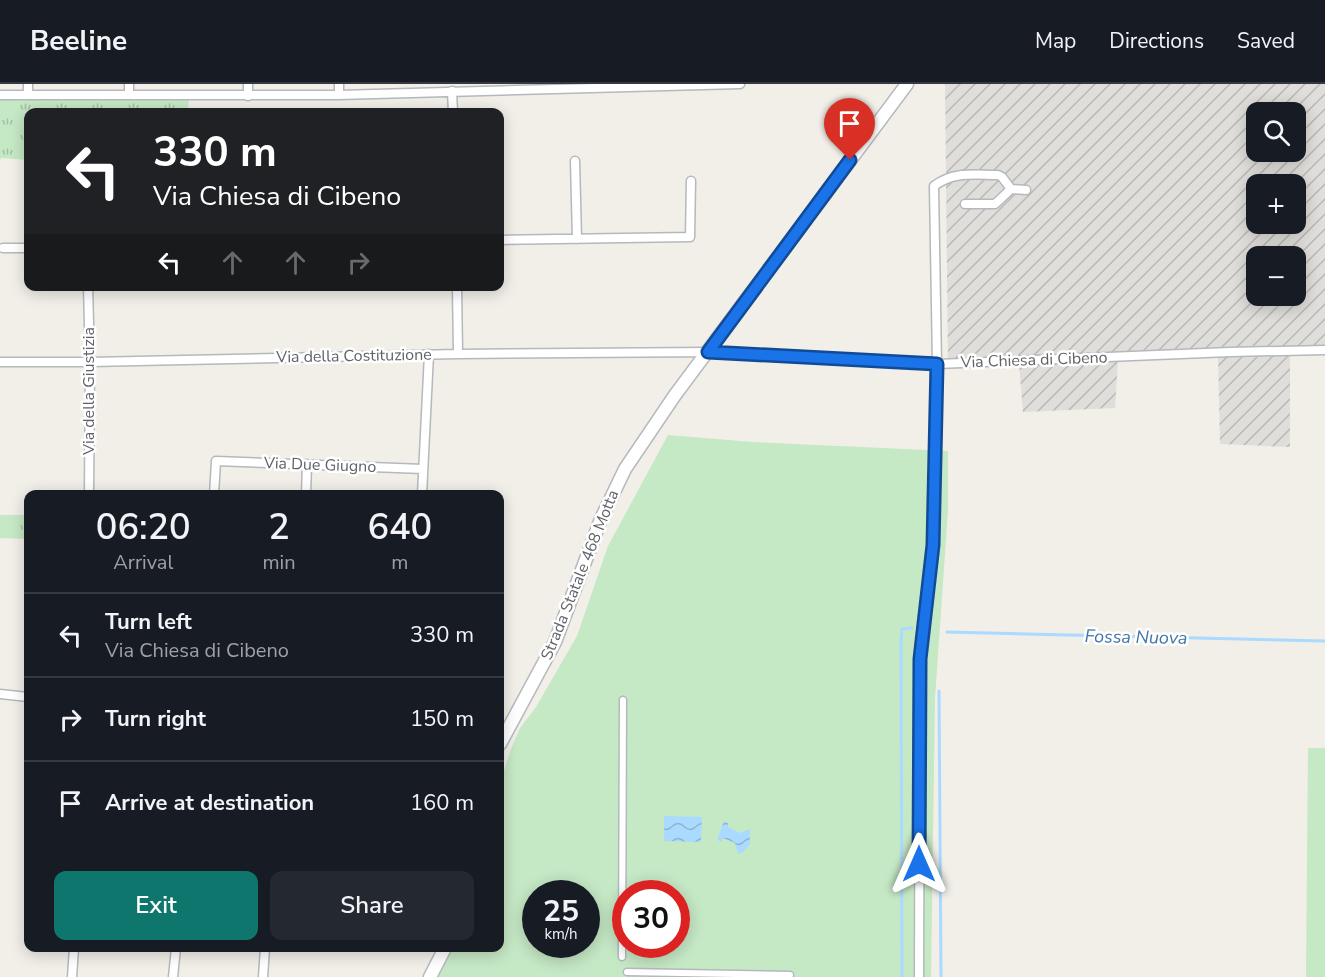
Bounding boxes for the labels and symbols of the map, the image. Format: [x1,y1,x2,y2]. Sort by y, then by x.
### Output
pin [824,98,875,160]
street label: Via della Giustizia [78,327,100,456]
street label: Via della Costituzione [275,344,432,368]
street label: Via Chiesa di Cibeno [959,346,1108,374]
street label: Via Due Giugno [262,452,377,478]
street label: Strada Statale 468 Motta [536,487,624,663]
water label: Fossa Nuova [1084,624,1188,650]
position arrow [887,832,951,896]
speed limit sign: 30 [612,880,690,958]

